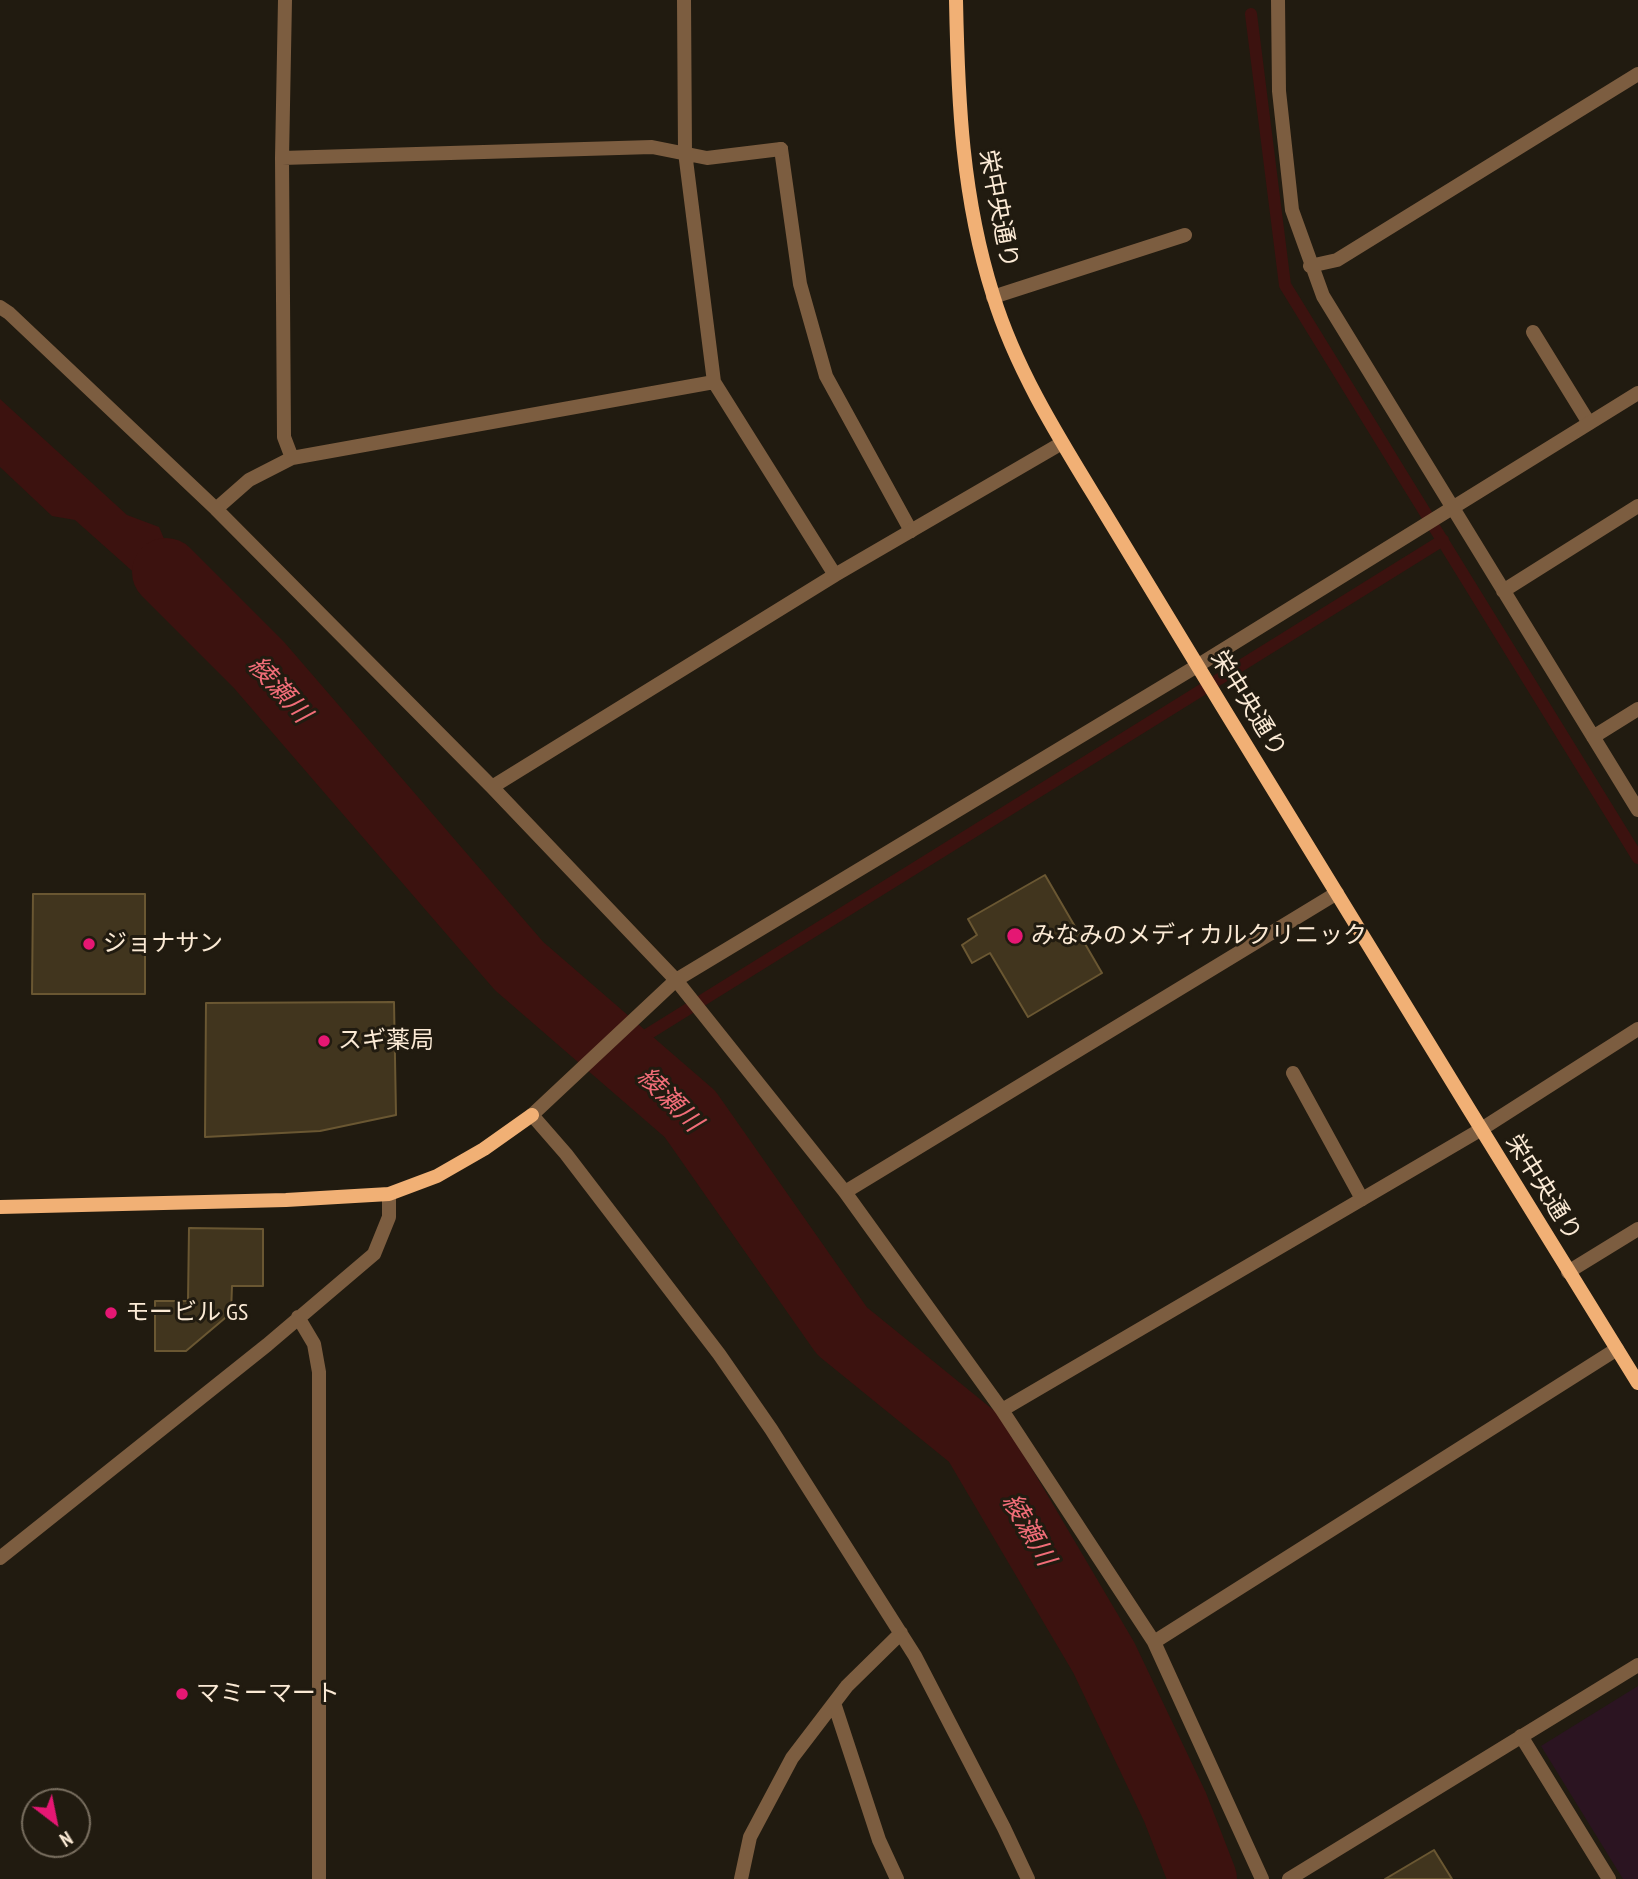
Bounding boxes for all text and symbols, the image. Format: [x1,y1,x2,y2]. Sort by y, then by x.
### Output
street label: 栄中央通り [972,147,1024,271]
street label: 栄中央通り [1204,645,1292,763]
water label: 綾瀬川 [241,651,317,729]
place label: みなみのメディカルクリニック [1031,922,1367,950]
marker: みなみのメディカルクリニック [1005,926,1025,946]
place label: ジョナサン [103,930,223,958]
marker: ジョナサン [81,936,97,952]
place label: スギ薬局 [338,1027,434,1055]
marker: スギ薬局 [316,1033,332,1049]
water label: 綾瀬川 [630,1061,708,1139]
street label: 栄中央通り [1499,1129,1587,1247]
place label: モービル GS [125,1299,248,1327]
marker: モービル GS [103,1305,119,1321]
water label: 綾瀬川 [995,1488,1061,1572]
place label: マミーマート [196,1680,340,1708]
marker: マミーマート [174,1686,190,1702]
north arrow [21,1788,91,1858]
text: N [55,1826,77,1852]

